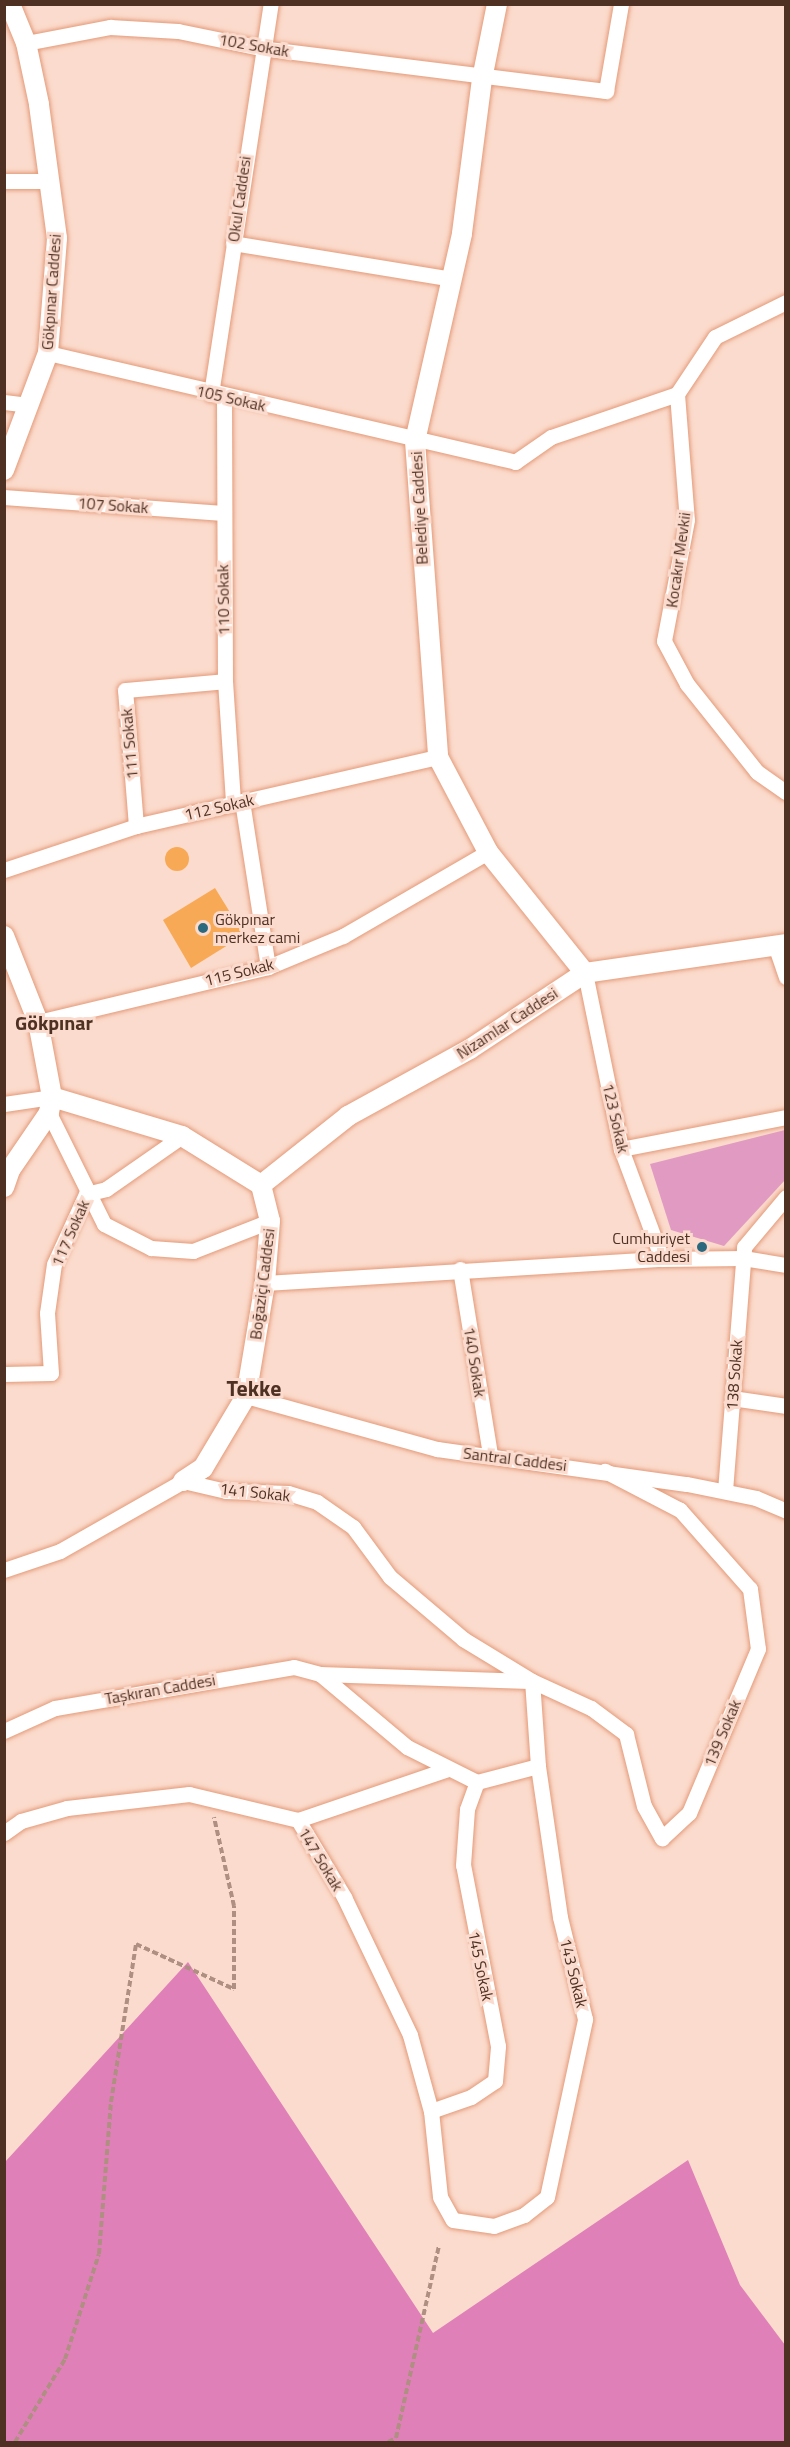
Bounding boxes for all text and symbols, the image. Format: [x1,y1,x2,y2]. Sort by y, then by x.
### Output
street label: 102 Sokak [217,29,291,61]
street label: Okul Caddesi [223,155,255,243]
street label: Gökpınar Caddesi [37,233,65,351]
street label: 105 Sokak [194,381,268,415]
street label: Belediye Caddesi [406,451,432,565]
street label: 107 Sokak [77,493,149,517]
street label: Kocakır Mevkii [662,511,694,609]
street label: 110 Sokak [213,564,233,636]
street label: 111 Sokak [116,708,142,780]
street label: 112 Sokak [182,790,256,824]
place label: Gökpınar merkez cami [215,909,300,947]
marker: Gökpınar merkez cami [196,921,210,935]
street label: 115 Sokak [202,954,276,990]
street label: Nizamlar Caddesi [453,983,561,1063]
district label: Gökpınar [15,1010,93,1034]
street label: 123 Sokak [599,1081,633,1155]
street label: 117 Sokak [47,1197,93,1269]
street label: Boğaziçi Caddesi [246,1227,278,1341]
place label: Cumhuriyet Caddesi [612,1228,690,1266]
marker: Cumhuriyet Caddesi [695,1240,709,1254]
street label: 140 Sokak [460,1326,490,1398]
street label: 138 Sokak [722,1339,746,1411]
district label: Tekke [227,1376,281,1402]
street label: Santral Caddesi [462,1443,568,1475]
street label: 141 Sokak [219,1479,291,1505]
street label: Taşkıran Caddesi [103,1670,217,1708]
street label: 139 Sokak [699,1697,745,1769]
street label: 147 Sokak [295,1824,347,1894]
street label: 145 Sokak [464,1929,498,2003]
street label: 143 Sokak [556,1936,592,2010]

